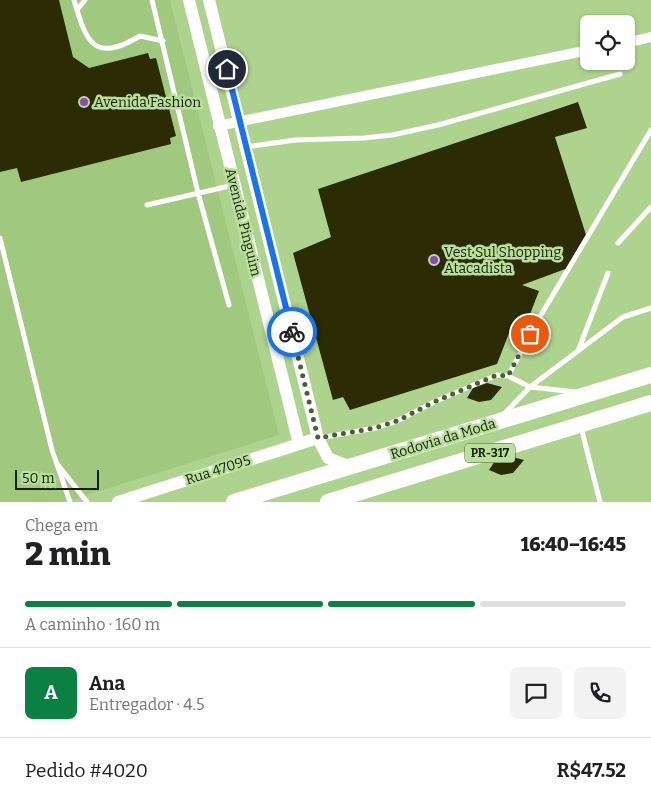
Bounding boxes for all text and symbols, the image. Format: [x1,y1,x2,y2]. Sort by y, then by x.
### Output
map controls [580,15,635,70]
button: locate [580,15,635,70]
pin [206,48,248,90]
icon: home [213,55,241,83]
place label: Avenida Fashion [94,94,201,111]
marker: Avenida Fashion [78,96,90,108]
street label: Avenida Pinguim [221,166,265,278]
place label: Vest Sul Shopping Atacadista [444,244,561,277]
marker: Vest Sul Shopping Atacadista [428,254,440,266]
courier [267,307,317,357]
pin [509,313,551,355]
icon: bike [278,318,306,346]
icon: bag [516,320,544,348]
street label: Rodovia da Moda [388,415,498,463]
road number: PR-317 [465,443,515,462]
street label: Rua 47095 [183,451,253,489]
scale bar [15,467,99,490]
text: 50 m [22,470,55,487]
text: Chega em [25,516,98,535]
text: 16:40–16:45 [521,533,626,556]
text: 2 min [25,535,111,573]
text: A caminho · 160 m [25,615,160,634]
button: chat [510,667,562,719]
button: phone [574,667,626,719]
text: Ana [89,672,125,695]
text: A [44,681,58,704]
text: Entregador · 4.5 [89,695,204,714]
text: Pedido #4020 [25,759,148,782]
text: R$47.52 [557,759,626,782]

